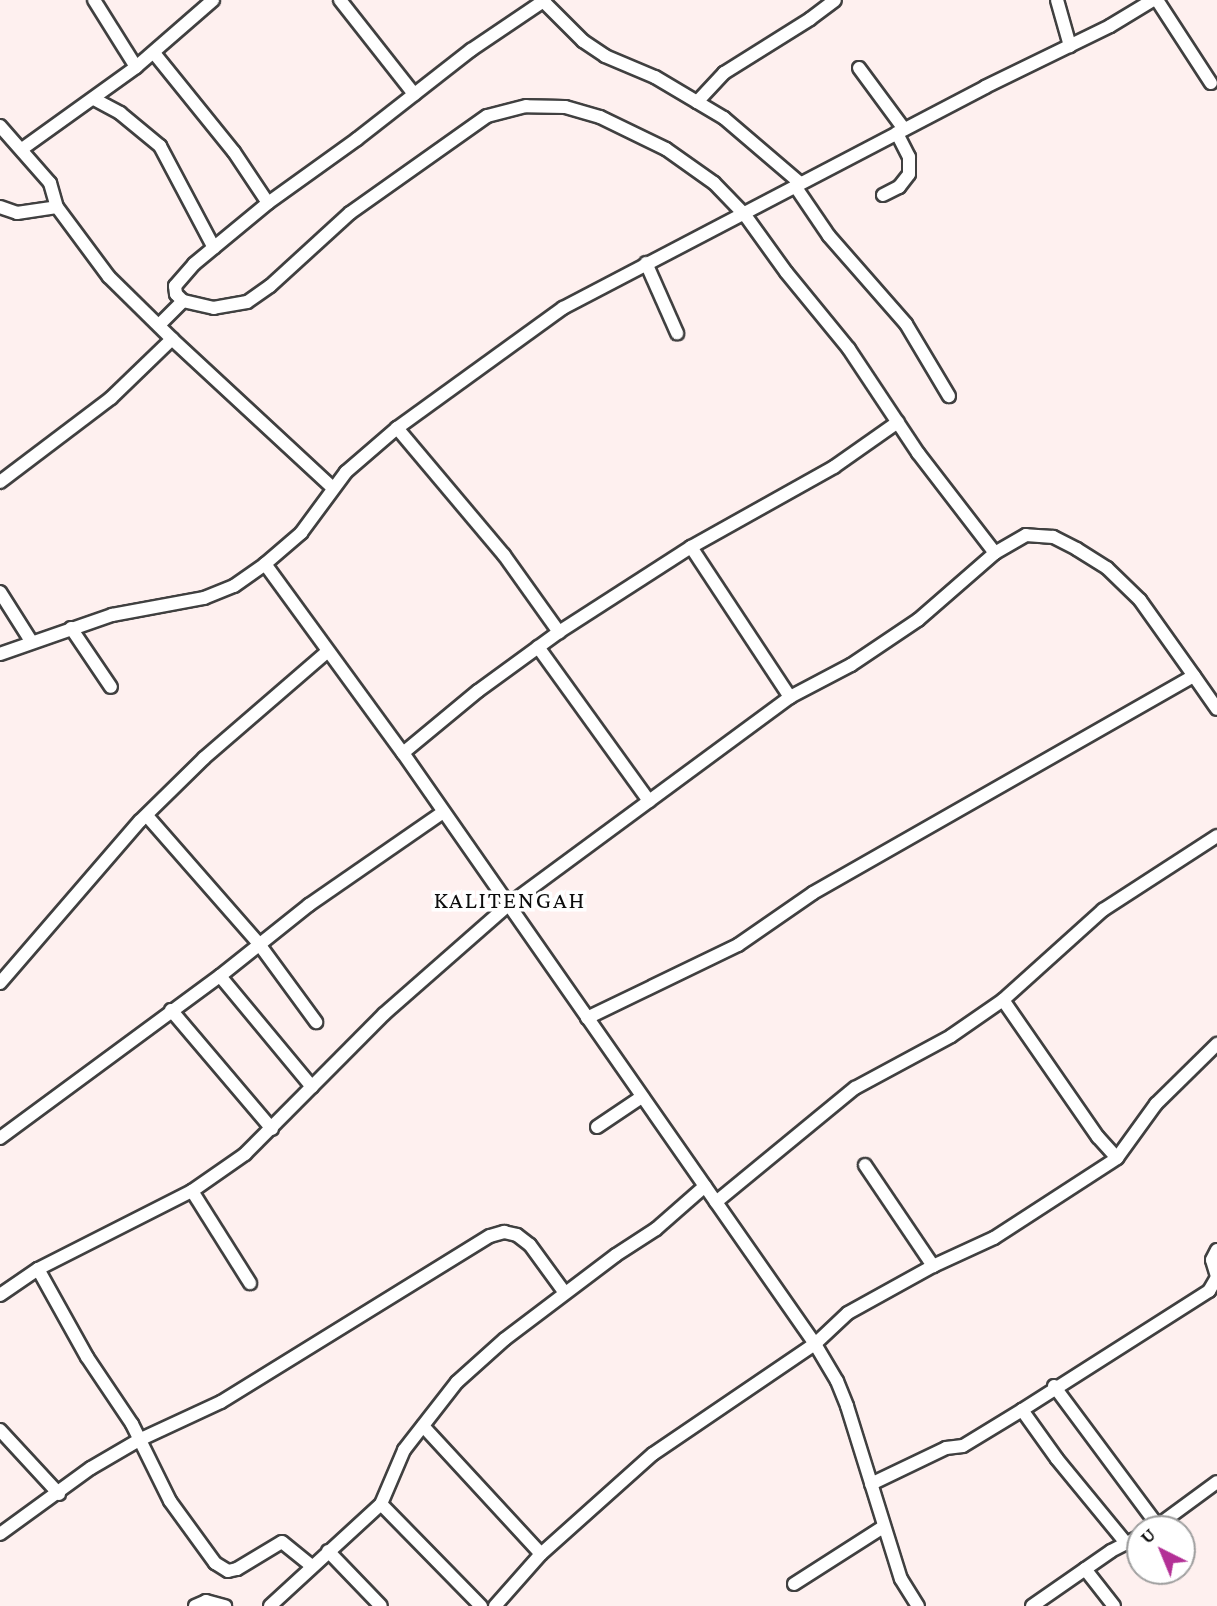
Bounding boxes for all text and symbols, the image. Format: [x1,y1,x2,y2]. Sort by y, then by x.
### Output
district label: KALITENGAH [435,886,585,914]
north arrow [1126,1515,1196,1585]
text: U [1136,1524,1160,1548]

